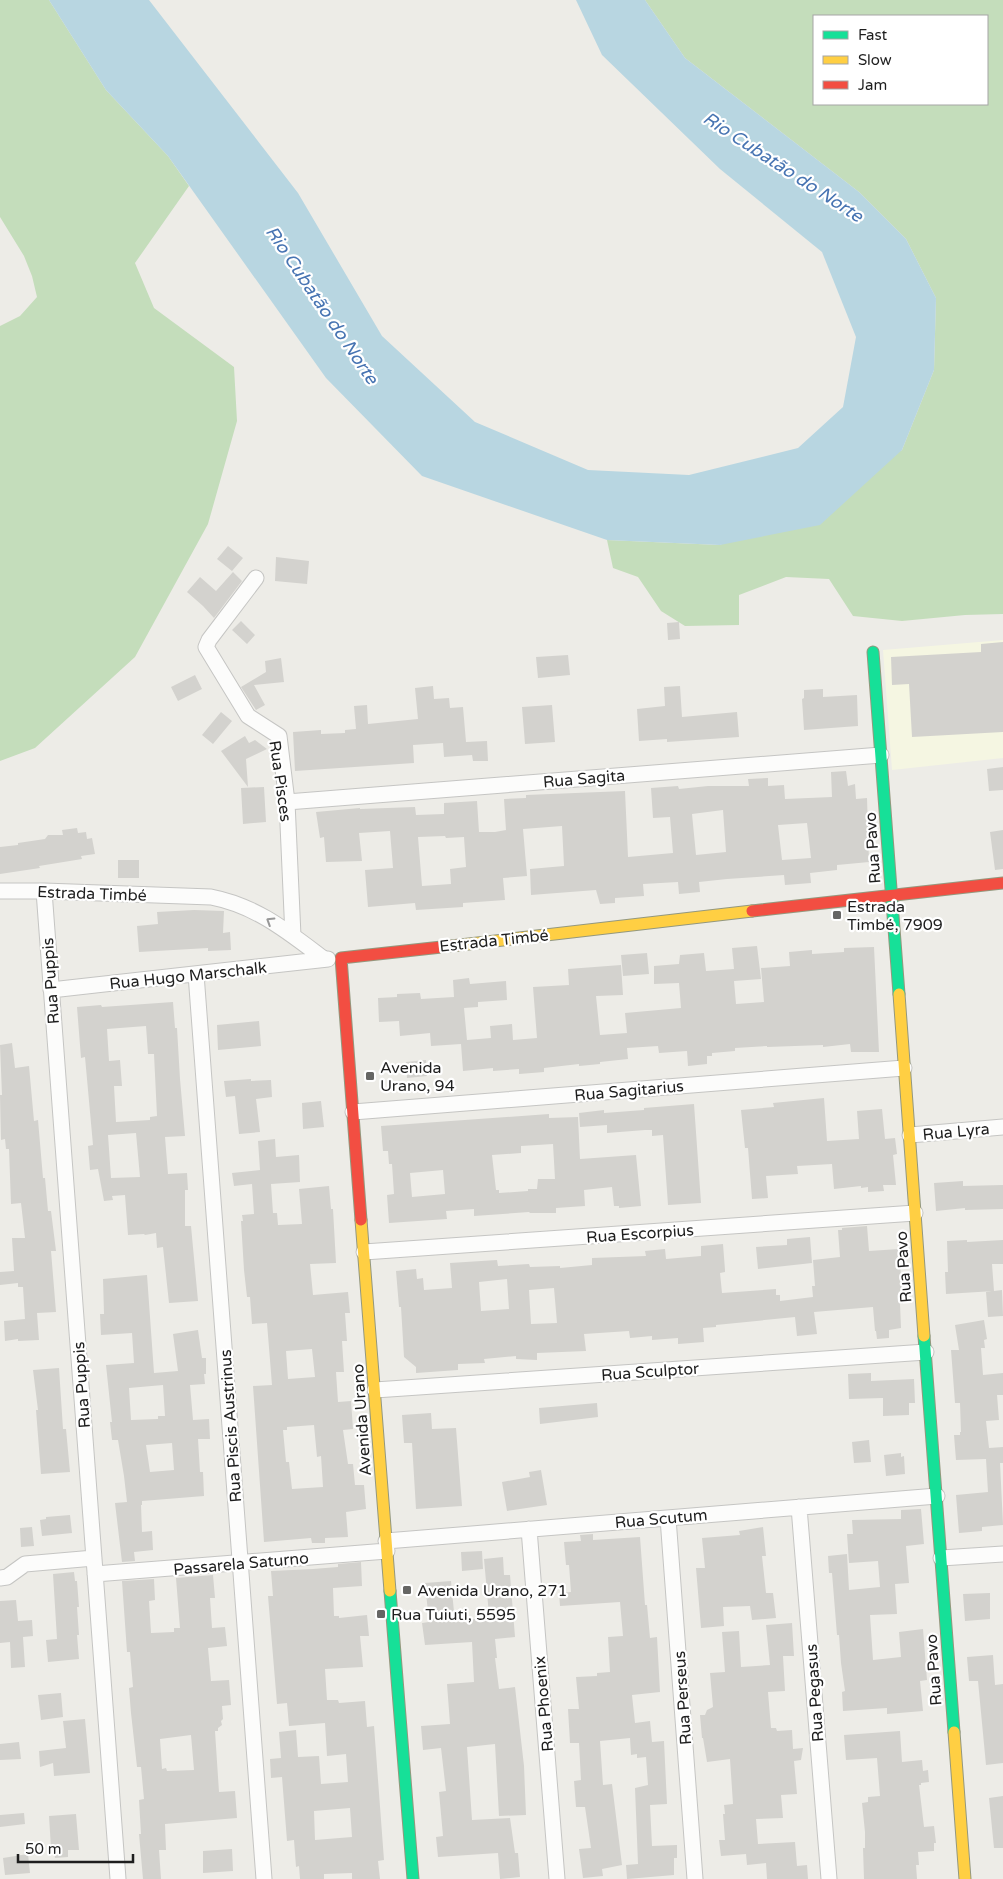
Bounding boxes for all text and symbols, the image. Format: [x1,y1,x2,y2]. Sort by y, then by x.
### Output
legend [813,15,988,105]
text: Fast [858,26,888,44]
text: Slow [858,51,892,69]
text: Jam [858,76,887,94]
water label: Rio Cubatão do Norte [699,107,868,227]
water label: Rio Cubatão do Norte [261,222,384,389]
street label: Rua Pisces [264,739,296,823]
street label: Rua Sagita [542,765,626,793]
street label: Rua Pavo [861,812,885,884]
street label: Estrada Timbé [37,882,147,906]
place label: Estrada Timbé, 7909 [847,897,943,935]
marker: Estrada Timbé, 7909 [831,909,843,921]
one-way arrow [267,918,276,927]
street label: Estrada Timbé [439,925,550,957]
street label: Rua Puppis [38,937,64,1025]
street label: Rua Hugo Marschalk [108,958,268,994]
place label: Avenida Urano, 94 [380,1058,455,1096]
marker: Avenida Urano, 94 [364,1070,376,1082]
street label: Rua Sagitarius [573,1076,685,1106]
street label: Rua Lyra [922,1119,990,1145]
street label: Rua Escorpius [586,1220,695,1248]
street label: Rua Pavo [892,1231,916,1303]
street label: Rua Puppis [69,1341,95,1429]
street label: Rua Piscis Austrinus [216,1349,246,1503]
street label: Rua Sculptor [600,1359,701,1385]
street label: Avenida Urano [348,1363,376,1477]
street label: Rua Scutum [614,1505,708,1533]
street label: Passarela Saturno [173,1548,310,1580]
place label: Avenida Urano, 271 [417,1581,568,1601]
marker: Avenida Urano, 271 [401,1584,413,1596]
place label: Rua Tuiuti, 5595 [391,1605,516,1625]
marker: Rua Tuiuti, 5595 [375,1608,387,1620]
street label: Rua Pavo [922,1634,946,1706]
street label: Rua Pegasus [802,1643,828,1743]
street label: Rua Perseus [670,1650,696,1746]
street label: Rua Phoenix [530,1655,558,1753]
scale bar [18,1832,132,1864]
text: 50 m [25,1840,62,1858]

